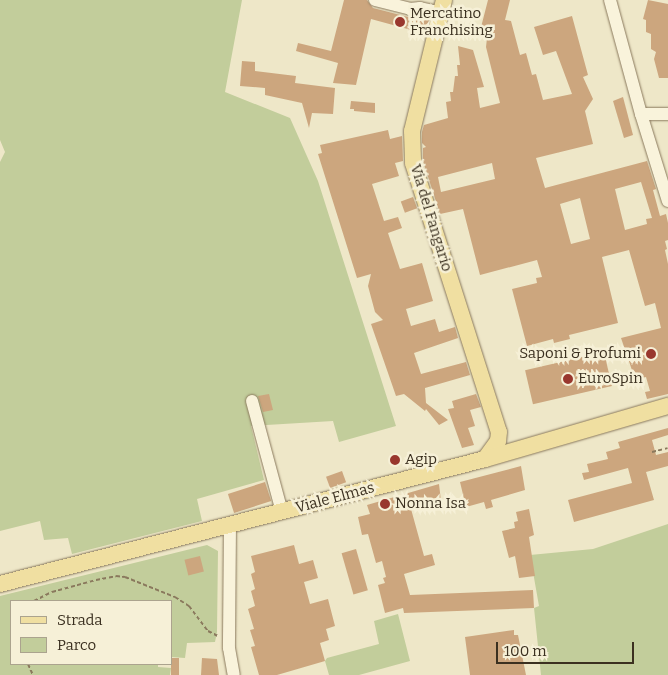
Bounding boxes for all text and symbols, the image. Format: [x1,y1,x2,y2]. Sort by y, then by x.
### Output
place label: Mercatino Franchising [410,4,493,39]
marker: Mercatino Franchising [394,16,406,28]
street label: Via del Fangario [406,162,456,274]
place label: Saponi & Profumi [519,345,641,363]
marker: Saponi & Profumi [645,348,657,360]
place label: EuroSpin [578,370,643,388]
marker: EuroSpin [562,373,574,385]
place label: Agip [405,451,437,469]
marker: Agip [389,454,401,466]
street label: Viale Elmas [294,479,376,517]
place label: Nonna Isa [395,495,466,513]
marker: Nonna Isa [379,498,391,510]
legend [10,600,172,665]
text: Strada [57,611,103,629]
scale bar [498,632,636,664]
text: Parco [57,636,96,654]
text: 100 m [504,642,547,660]

